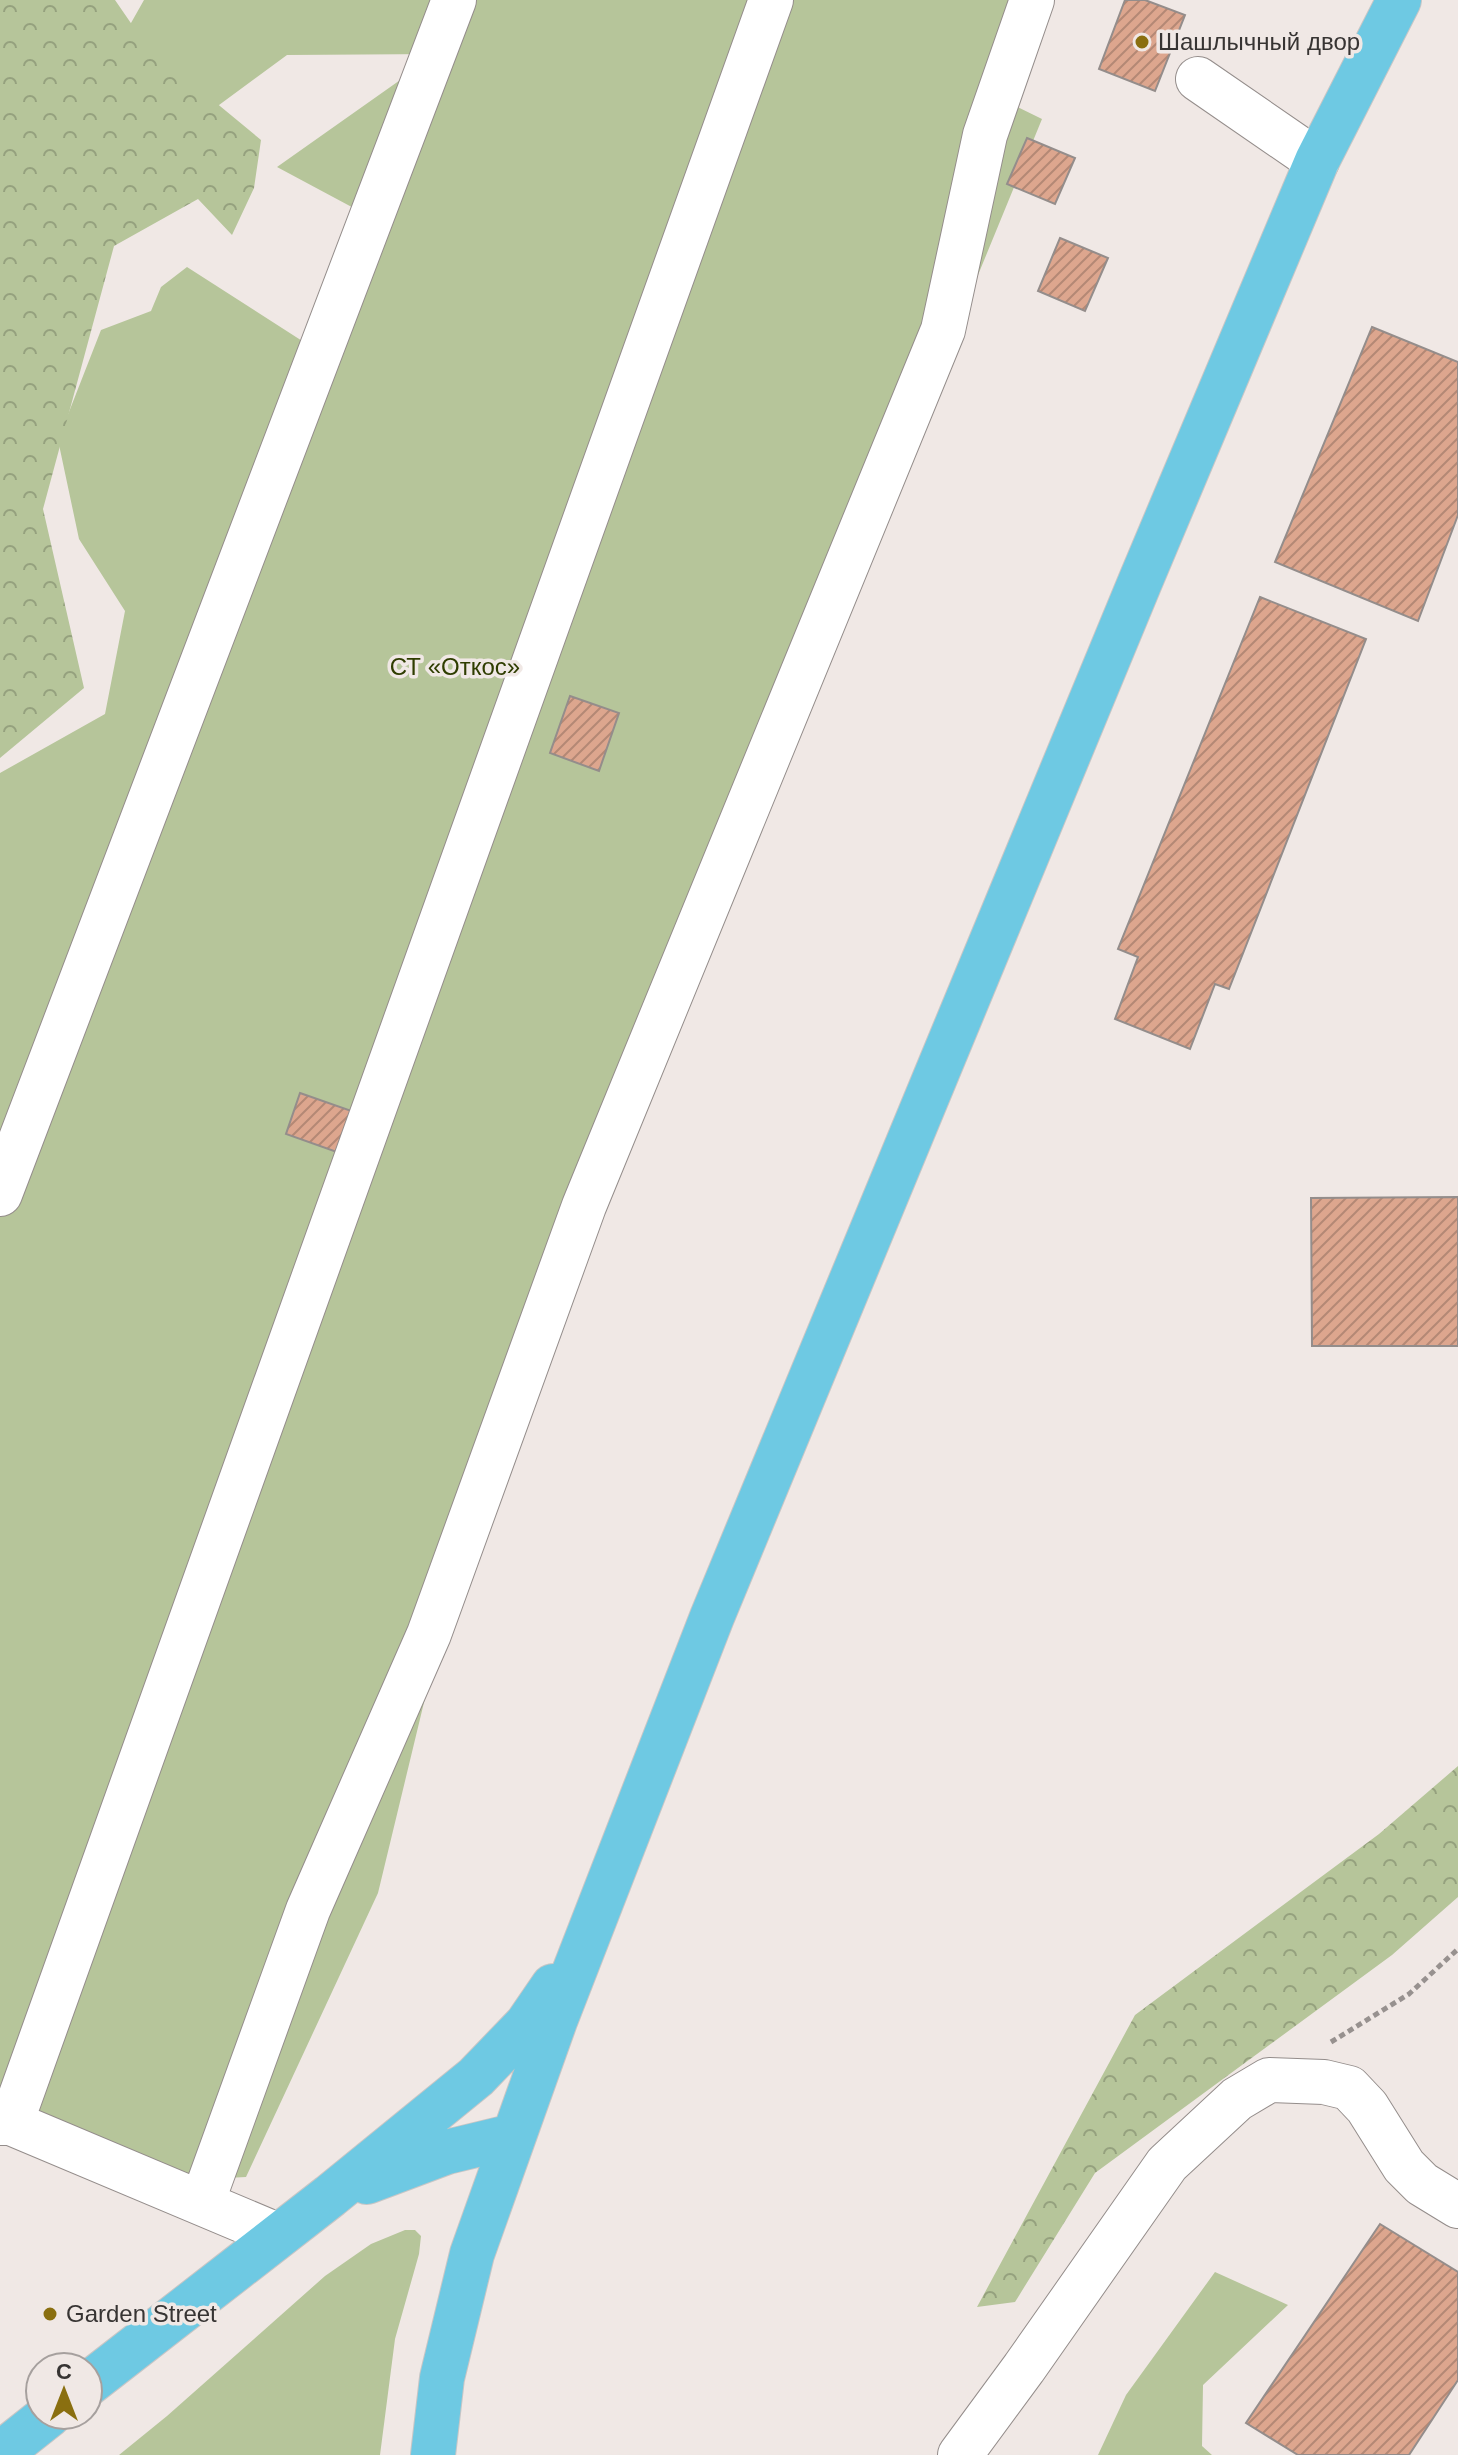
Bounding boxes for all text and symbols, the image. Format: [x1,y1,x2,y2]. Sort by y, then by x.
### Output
place label: Шашлычный двор [1158,28,1360,55]
marker: Шашлычный двор [1133,33,1151,51]
park label: СТ «Откос» [390,653,520,680]
place label: Garden Street [66,2300,217,2327]
marker: Garden Street [41,2305,59,2323]
north arrow [24,2351,104,2431]
text: С [56,2359,72,2384]

